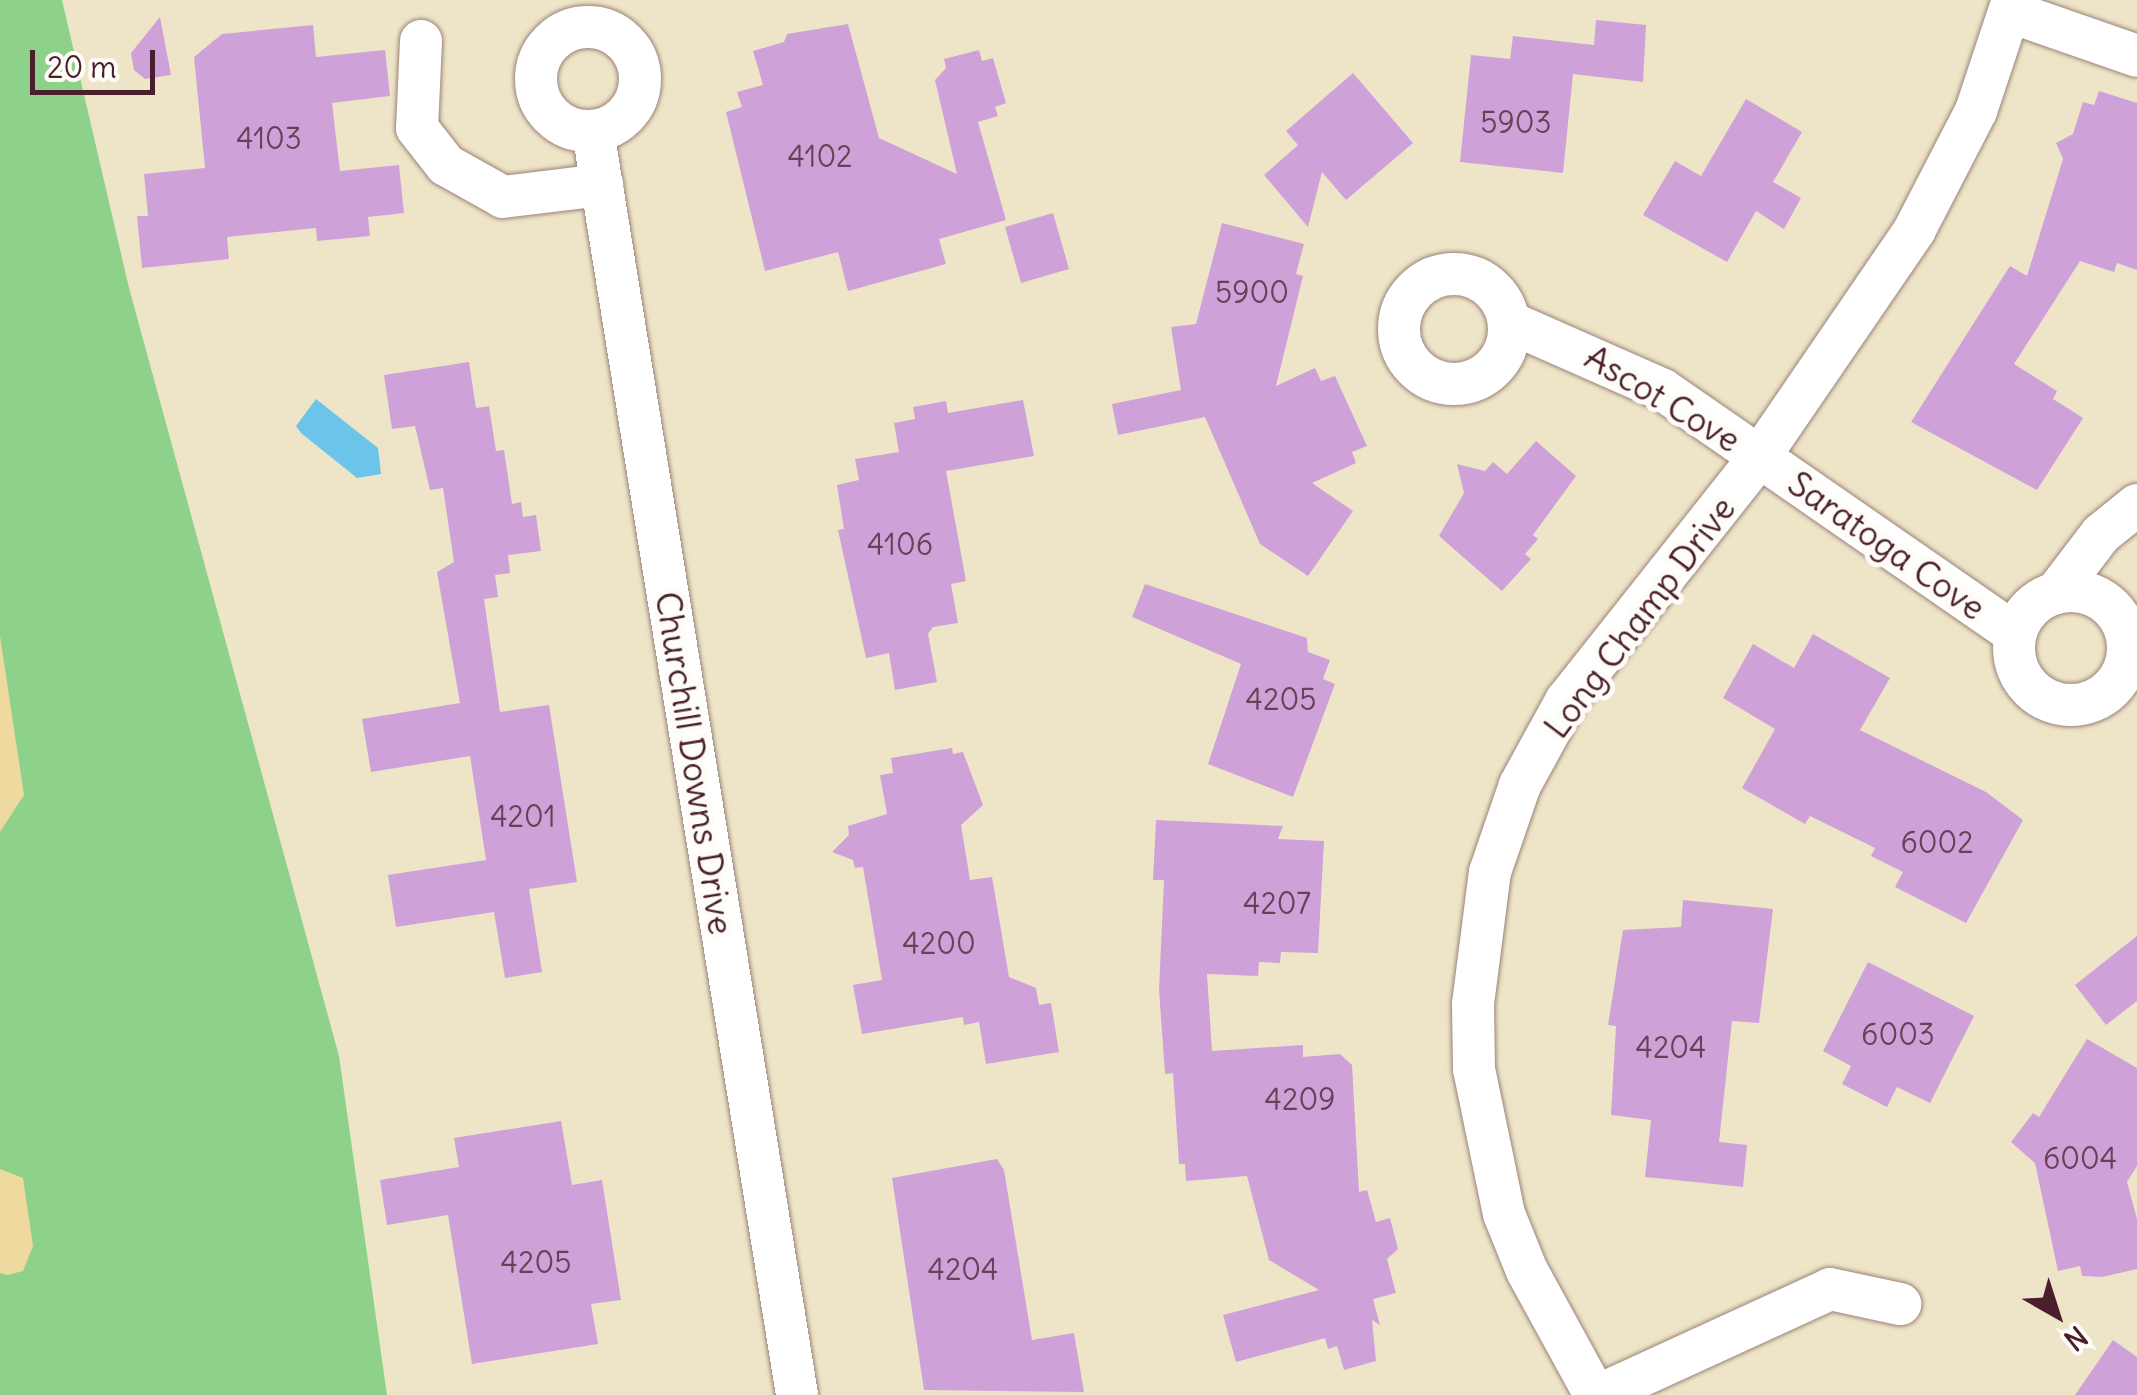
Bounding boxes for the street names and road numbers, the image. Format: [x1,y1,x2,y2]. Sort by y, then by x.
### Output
street label: Ascot Cove [1578,335,1748,461]
street label: Saratoga Cove [1780,462,1994,628]
street label: Long Champ Drive [1535,488,1743,746]
street label: Churchill Downs Drive [647,589,743,937]

